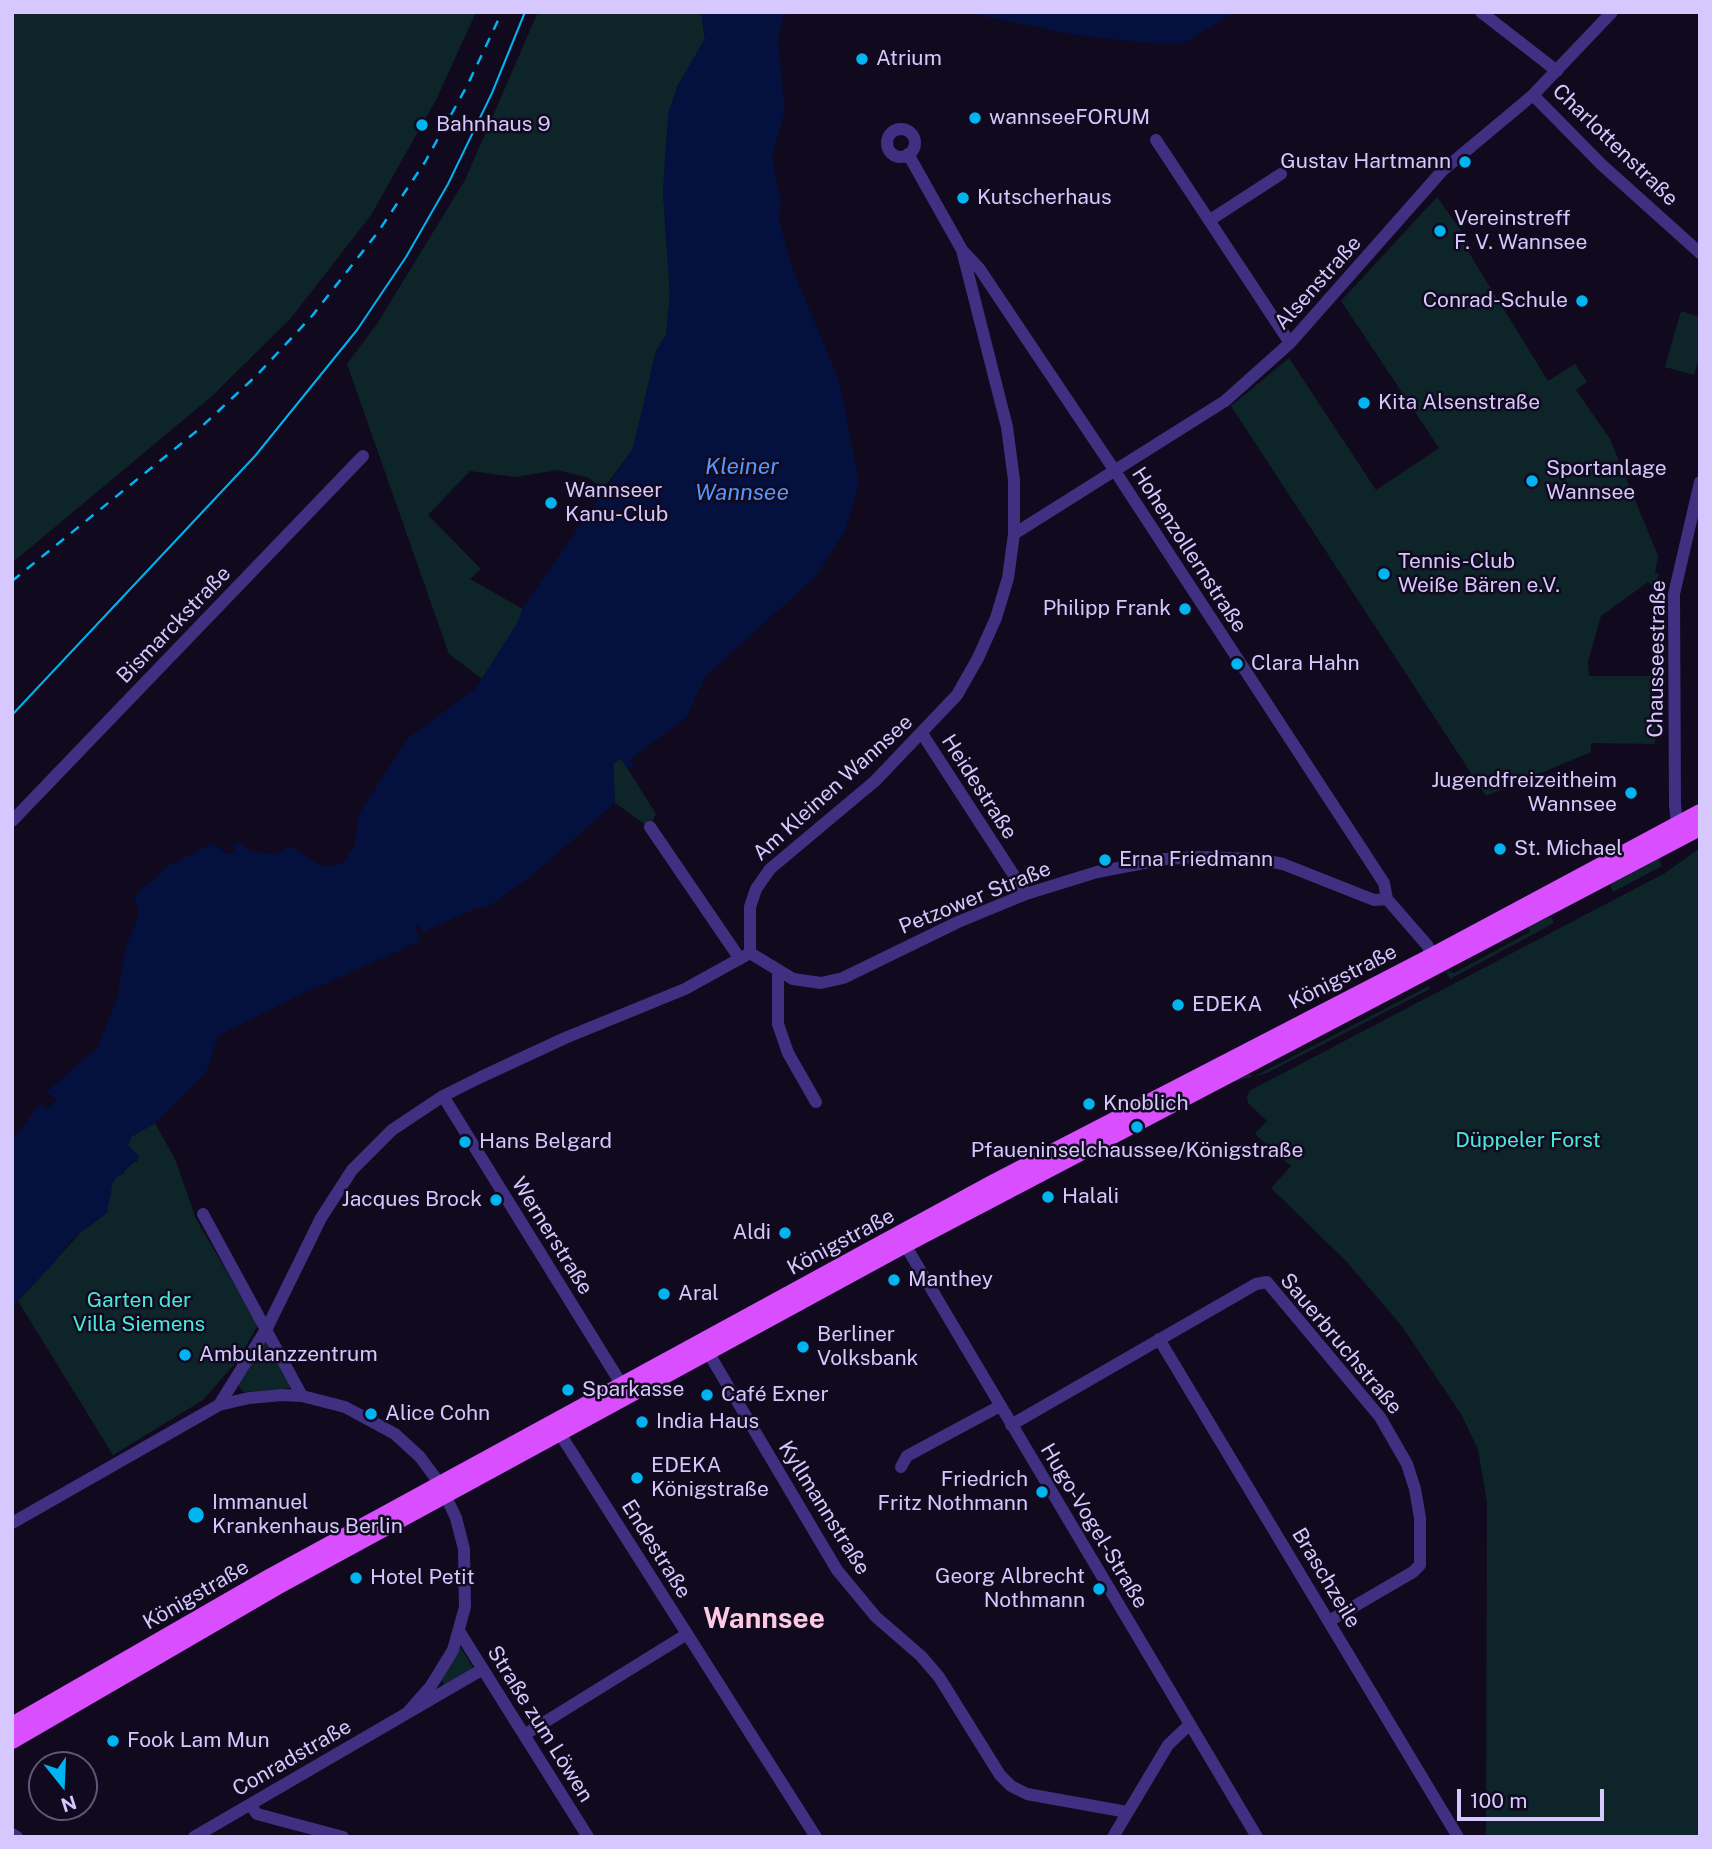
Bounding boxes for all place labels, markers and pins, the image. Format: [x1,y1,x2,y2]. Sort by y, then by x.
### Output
place label: Atrium [876,46,942,72]
marker: Atrium [854,51,870,67]
place label: wannseeFORUM [989,105,1150,131]
marker: wannseeFORUM [967,110,983,126]
place label: Bahnhaus 9 [436,112,551,138]
marker: Bahnhaus 9 [414,117,430,133]
place label: Gustav Hartmann [1280,149,1451,175]
marker: Gustav Hartmann [1457,154,1473,170]
place label: Kutscherhaus [977,185,1112,211]
marker: Kutscherhaus [955,190,971,206]
place label: Vereinstreff F. V. Wannsee [1454,206,1587,256]
marker: Vereinstreff F. V. Wannsee [1432,223,1448,239]
place label: Conrad-Schule [1423,288,1568,314]
marker: Conrad-Schule [1574,293,1590,309]
place label: Kita Alsenstraße [1378,390,1540,416]
marker: Kita Alsenstraße [1356,395,1372,411]
place label: Sportanlage Wannsee [1546,456,1667,506]
marker: Sportanlage Wannsee [1524,473,1540,489]
place label: Wannseer Kanu-Club [565,478,668,528]
marker: Wannseer Kanu-Club [543,495,559,511]
place label: Tennis-Club Weiße Bären e.V. [1398,549,1560,599]
marker: Tennis-Club Weiße Bären e.V. [1376,566,1392,582]
place label: Philipp Frank [1043,596,1171,622]
marker: Philipp Frank [1177,601,1193,617]
place label: Clara Hahn [1251,651,1360,677]
marker: Clara Hahn [1229,656,1245,672]
place label: Jugendfreizeitheim Wannsee [1431,768,1617,818]
marker: Jugendfreizeitheim Wannsee [1623,785,1639,801]
place label: St. Michael [1514,836,1623,862]
marker: St. Michael [1492,841,1508,857]
place label: Erna Friedmann [1119,847,1273,873]
marker: Erna Friedmann [1097,852,1113,868]
place label: EDEKA [1192,992,1262,1018]
marker: EDEKA [1170,997,1186,1013]
place label: Knoblich [1103,1091,1189,1117]
marker: Knoblich [1081,1096,1097,1112]
marker: Pfaueninselchaussee/Königstraße [1129,1119,1145,1135]
place label: Hans Belgard [479,1129,612,1155]
marker: Hans Belgard [457,1134,473,1150]
place label: Pfaueninselchaussee/Königstraße [971,1138,1303,1164]
place label: Halali [1062,1184,1119,1210]
place label: Jacques Brock [342,1187,482,1213]
marker: Halali [1040,1189,1056,1205]
marker: Jacques Brock [488,1192,504,1208]
place label: Aldi [732,1220,771,1246]
marker: Aldi [777,1225,793,1241]
place label: Manthey [908,1267,993,1293]
marker: Manthey [886,1272,902,1288]
place label: Aral [678,1281,719,1307]
marker: Aral [656,1286,672,1302]
place label: Berliner Volksbank [817,1322,918,1372]
marker: Berliner Volksbank [795,1339,811,1355]
place label: Ambulanzzentrum [199,1342,378,1368]
marker: Ambulanzzentrum [177,1347,193,1363]
place label: Sparkasse [582,1377,684,1403]
marker: Sparkasse [560,1382,576,1398]
place label: Café Exner [721,1382,829,1408]
marker: Café Exner [699,1387,715,1403]
place label: Alice Cohn [385,1401,490,1427]
marker: Alice Cohn [363,1406,379,1422]
place label: India Haus [656,1409,759,1435]
marker: India Haus [634,1414,650,1430]
place label: EDEKA Königstraße [651,1453,769,1503]
place label: Friedrich Fritz Nothmann [877,1467,1028,1517]
marker: EDEKA Königstraße [629,1470,645,1486]
marker: Friedrich Fritz Nothmann [1034,1484,1050,1500]
place label: Immanuel Krankenhaus Berlin [212,1490,403,1540]
marker: Immanuel Krankenhaus Berlin [186,1505,206,1525]
place label: Georg Albrecht Nothmann [935,1564,1085,1614]
place label: Hotel Petit [370,1565,475,1591]
marker: Hotel Petit [348,1570,364,1586]
marker: Georg Albrecht Nothmann [1091,1581,1107,1597]
place label: Fook Lam Mun [127,1728,270,1754]
marker: Fook Lam Mun [105,1733,121,1749]

